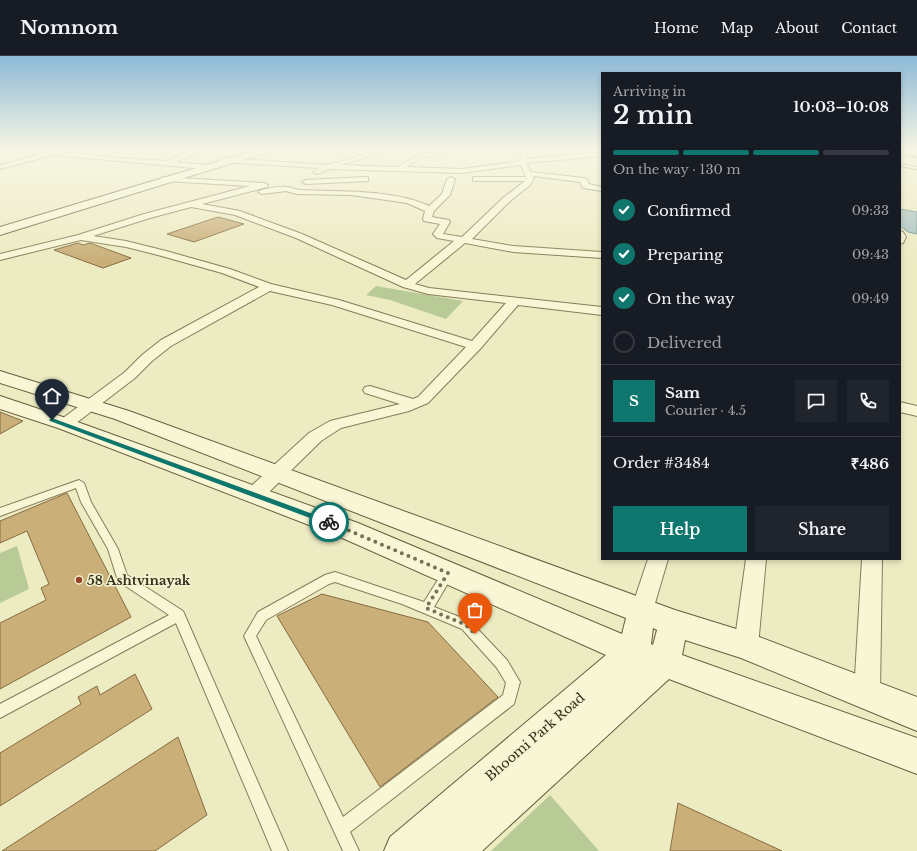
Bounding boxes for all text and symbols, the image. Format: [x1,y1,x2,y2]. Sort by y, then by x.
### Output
text: Nomnom [20,16,118,39]
text: Home [654,19,699,37]
text: Map [721,19,753,37]
text: About [775,19,819,37]
text: Contact [841,19,897,37]
text: Arriving in [613,83,686,100]
text: 10:03–10:08 [793,97,889,116]
text: 2 min [613,99,693,131]
text: On the way · 130 m [613,161,740,178]
icon: check [613,199,635,221]
text: Confirmed [647,201,731,220]
text: 09:33 [852,202,889,219]
icon: check [613,243,635,265]
text: Preparing [647,245,723,264]
text: 09:43 [852,246,889,263]
icon: check [613,287,635,309]
text: On the way [647,289,735,308]
text: 09:49 [852,290,889,307]
text: Delivered [647,333,722,352]
pin [35,379,69,420]
button: chat [795,380,837,422]
button: phone [847,380,889,422]
text: Sam [665,383,700,402]
icon: home [41,385,63,407]
text: S [629,391,639,410]
text: Courier · 4.5 [665,402,746,419]
text: Order #3484 [613,453,710,472]
text: ₹486 [851,454,889,473]
courier [309,502,349,542]
button: Help [613,506,747,552]
button: Share [755,506,889,552]
icon: bike [318,511,340,533]
place label: 58 Ashtvinayak [87,572,191,589]
marker: 58 Ashtvinayak [74,575,84,585]
pin [458,593,492,634]
icon: bag [464,599,486,621]
street label: Bhoomi Park Road [482,689,588,785]

